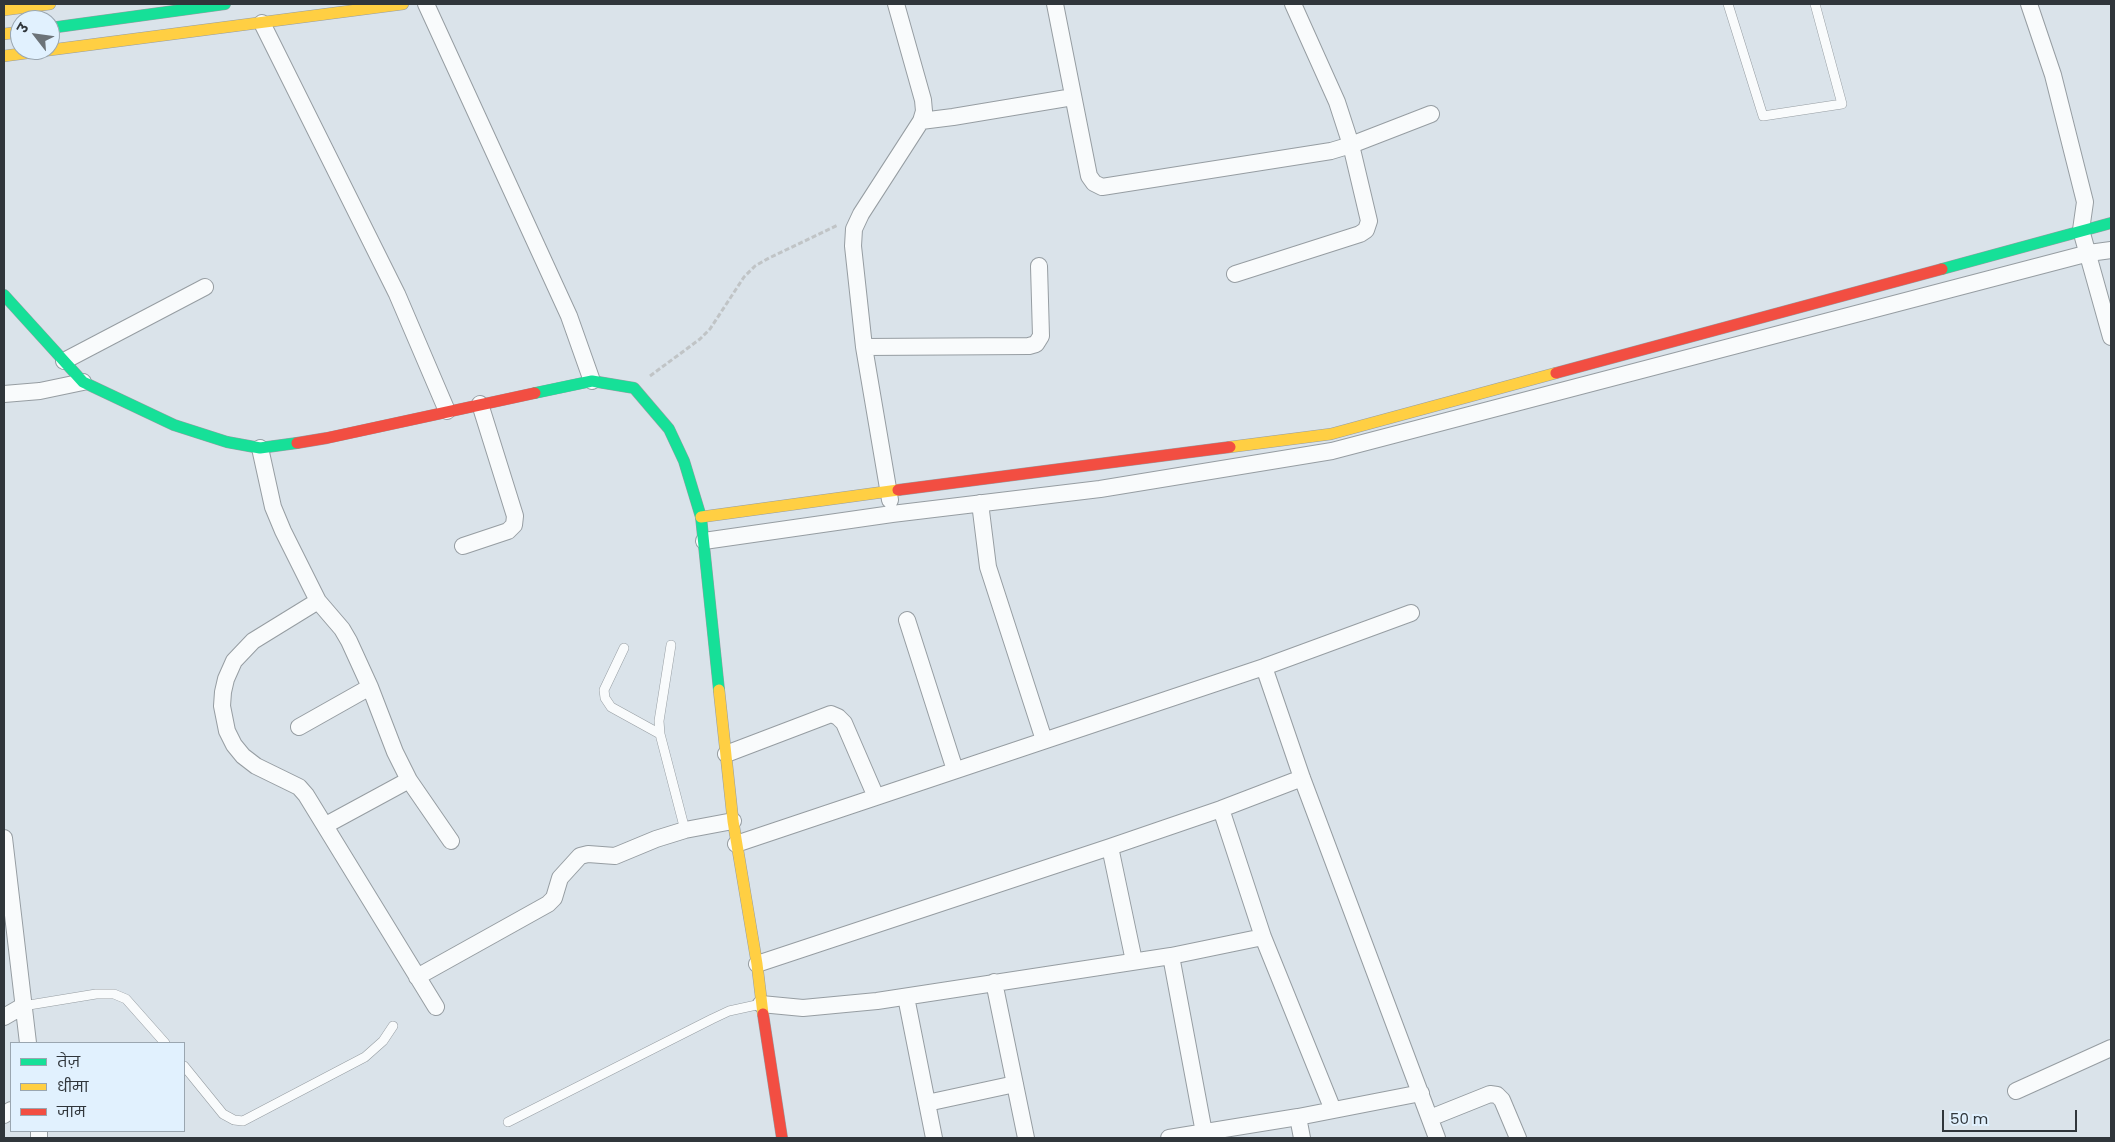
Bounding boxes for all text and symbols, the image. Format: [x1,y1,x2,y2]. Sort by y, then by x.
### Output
north arrow [10,10,60,60]
text: उ [12,20,34,36]
legend [10,1042,185,1132]
text: तेज़ [57,1051,80,1072]
text: धीमा [57,1076,88,1097]
scale bar [1945,1100,2080,1132]
text: जाम [57,1101,86,1122]
text: 50 m [1950,1108,1988,1129]

